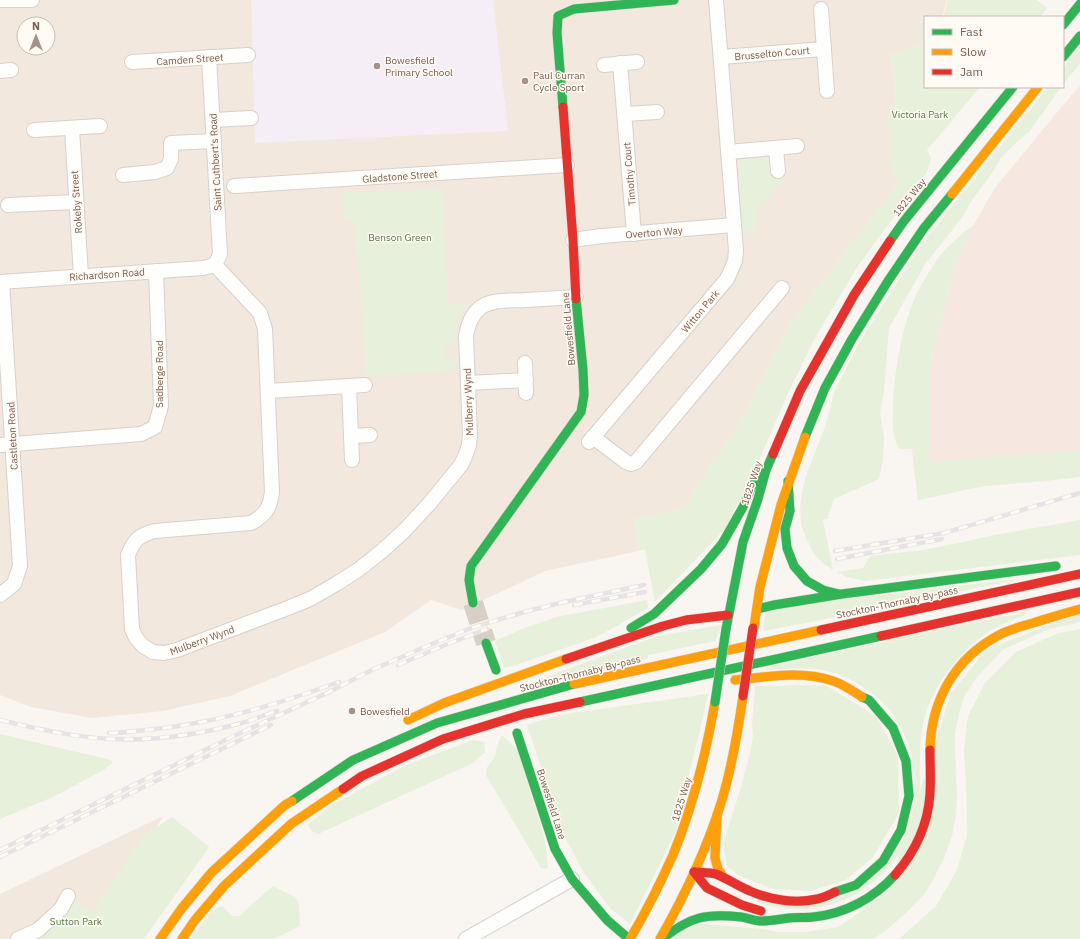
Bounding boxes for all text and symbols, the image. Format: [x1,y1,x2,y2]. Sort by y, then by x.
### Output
north arrow [16,16,56,56]
legend [924,16,1064,88]
text: N [32,19,40,33]
text: Fast [960,24,983,39]
street label: Brusselton Court [734,44,811,63]
text: Slow [960,44,986,59]
street label: Camden Street [156,51,224,68]
place label: Bowesfield Primary School [385,54,453,79]
marker: Bowesfield Primary School [372,61,382,71]
text: Jam [960,64,983,79]
place label: Paul Curran Cycle Sport [533,69,585,94]
marker: Paul Curran Cycle Sport [520,76,530,86]
park label: Victoria Park [892,108,949,121]
street label: Saint Cuthbert's Road [206,113,225,211]
street label: Timothy Court [620,141,639,206]
street label: Gladstone Street [362,167,439,186]
street label: Rokeby Street [68,170,85,234]
street label: 1825 Way [890,176,929,219]
street label: Overton Way [625,224,683,241]
park label: Benson Green [368,231,432,244]
street label: Richardson Road [69,265,145,284]
street label: Witton Park [679,287,723,335]
street label: Bowesfield Lane [559,291,578,366]
street label: Sadberge Road [153,340,166,408]
street label: Mulberry Wynd [461,368,476,436]
street label: Castleton Road [4,402,21,470]
street label: 1825 Way [738,460,765,507]
street label: Stockton-Thornaby By-pass [835,583,959,622]
street label: Mulberry Wynd [168,623,236,658]
street label: Stockton-Thornaby By-pass [518,652,642,695]
place label: Bowesfield [360,705,410,718]
marker: Bowesfield [347,706,357,716]
street label: Bowesfield Lane [534,767,569,842]
street label: 1825 Way [669,776,694,823]
park label: Sutton Park [50,915,103,928]

